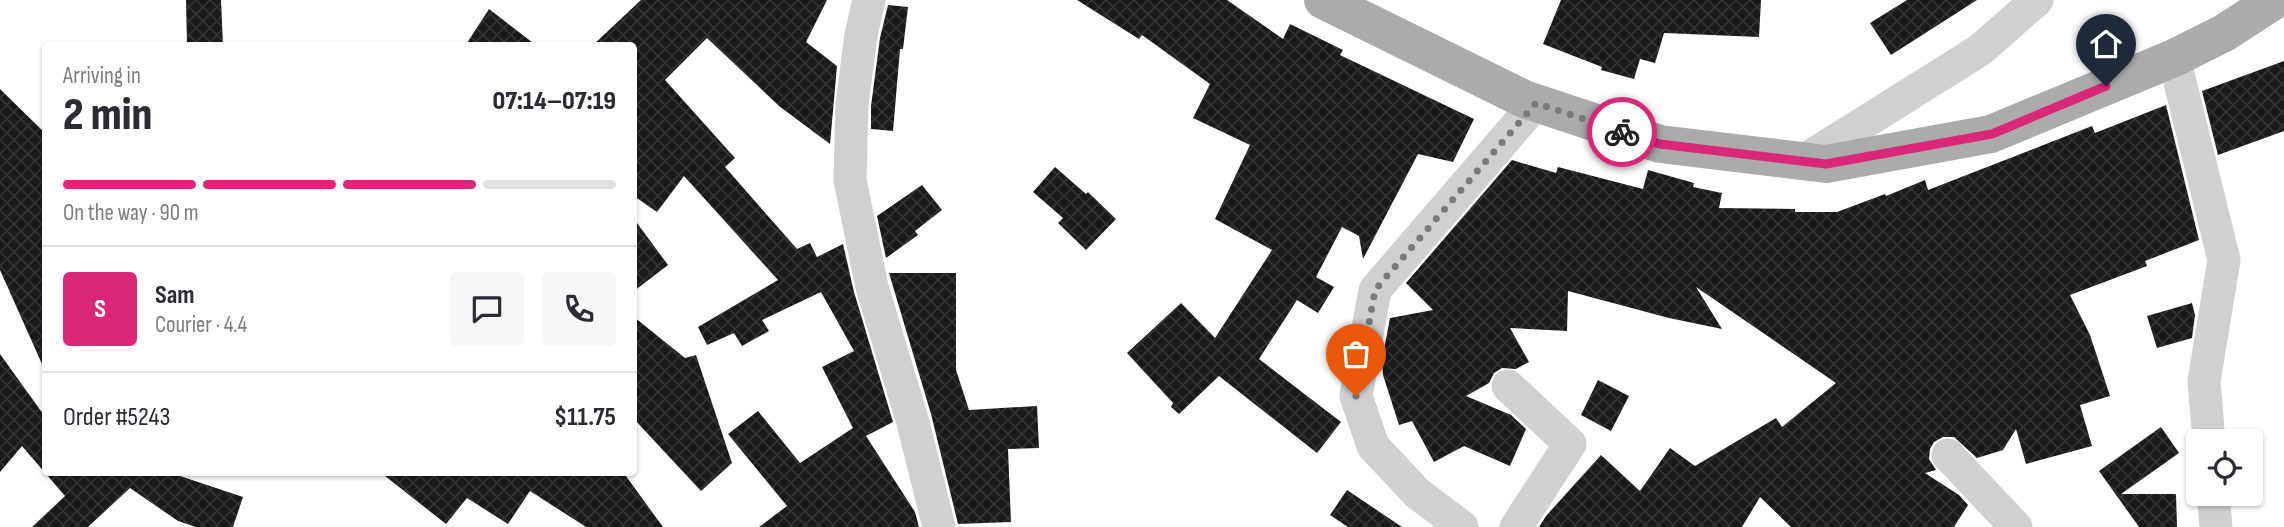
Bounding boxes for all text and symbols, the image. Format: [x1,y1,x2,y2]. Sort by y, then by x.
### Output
pin [2076,14,2136,86]
icon: home [2087,25,2125,63]
text: Arriving in [63,62,141,90]
text: 07:14–07:19 [492,86,616,117]
text: 2 min [63,88,152,143]
courier [1587,97,1657,167]
icon: bike [1603,113,1641,151]
text: On the way · 90 m [63,199,198,227]
button: chat [450,272,524,346]
button: phone [542,272,616,346]
text: Sam [155,280,195,311]
text: S [94,294,106,325]
text: Courier · 4.4 [155,311,247,339]
pin [1326,324,1386,396]
icon: bag [1337,335,1375,373]
text: Order #5243 [63,402,170,433]
text: $11.75 [554,402,616,433]
map controls [2186,429,2263,506]
button: locate [2186,429,2263,506]

